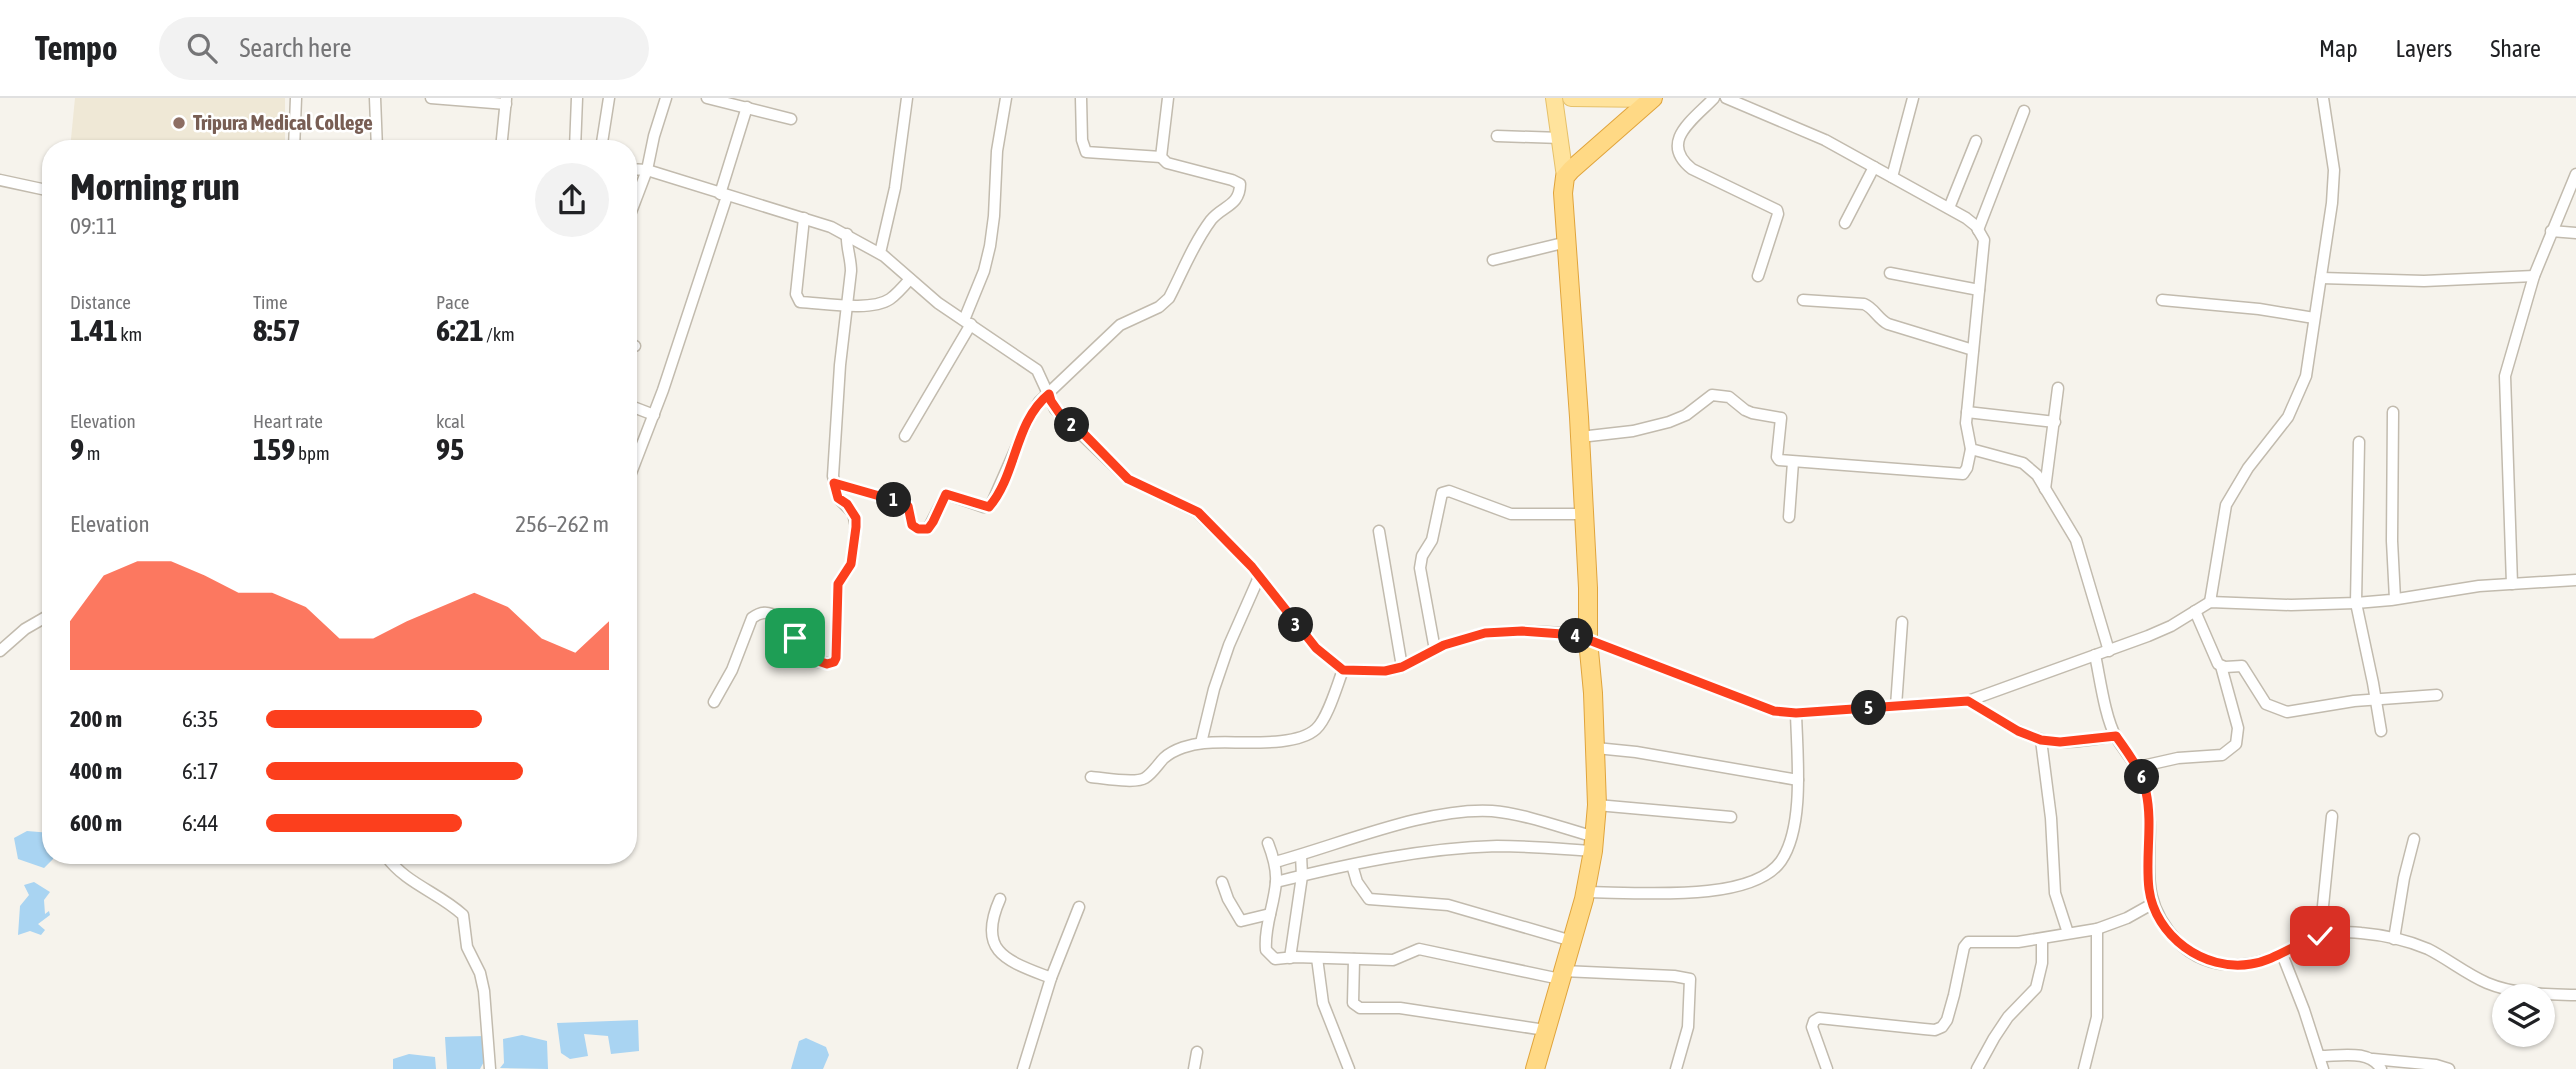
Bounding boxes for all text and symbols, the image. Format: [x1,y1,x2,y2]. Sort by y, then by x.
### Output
search box [159,17,649,80]
text: Tempo [35,29,117,67]
icon: search [183,29,221,67]
text: Search here [239,33,352,63]
text: Map [2319,35,2358,62]
text: Layers [2396,35,2452,62]
text: Share [2490,35,2541,62]
place label: Tripura Medical College [193,110,373,134]
marker: Tripura Medical College [171,115,187,131]
button: share [535,163,609,237]
text: Morning run [70,165,240,208]
text: 09:11 [70,213,117,239]
text: Distance [70,291,131,313]
text: Time [253,291,288,313]
text: Pace [436,291,469,313]
text: 1.41 [70,313,118,347]
text: 8:57 [253,313,301,347]
text: 6:21 [436,313,484,347]
text: km [118,323,142,345]
text: /km [484,323,515,345]
pin: 2 [1054,408,1090,442]
text: Elevation [70,410,136,432]
text: Heart rate [253,410,323,432]
text: kcal [436,410,465,432]
text: 2 [1067,413,1076,435]
text: 9 [70,432,84,466]
text: 159 [253,432,295,466]
text: 95 [436,432,464,466]
text: m [84,442,100,464]
text: bpm [295,442,330,464]
pin: 1 [876,482,912,518]
text: 1 [889,488,898,510]
text: Elevation [70,511,150,537]
text: 256–262 m [515,511,609,537]
pin [765,608,825,668]
pin: 3 [1278,608,1314,642]
text: 3 [1291,613,1300,635]
pin: 4 [1558,618,1594,654]
icon: arrive [776,619,814,657]
text: 4 [1571,624,1580,646]
pin: 5 [1852,690,1886,726]
text: 5 [1864,696,1873,718]
text: 200 m [70,706,122,732]
text: 6:35 [182,706,219,732]
text: 400 m [70,758,122,784]
text: 6:17 [182,758,219,784]
pin: 6 [2124,760,2160,794]
text: 6 [2137,765,2146,787]
text: 600 m [70,810,122,836]
text: 6:44 [182,810,219,836]
pin [2290,906,2350,966]
icon: check [2301,917,2339,955]
map controls [2492,984,2555,1047]
button: layers [2492,984,2555,1047]

